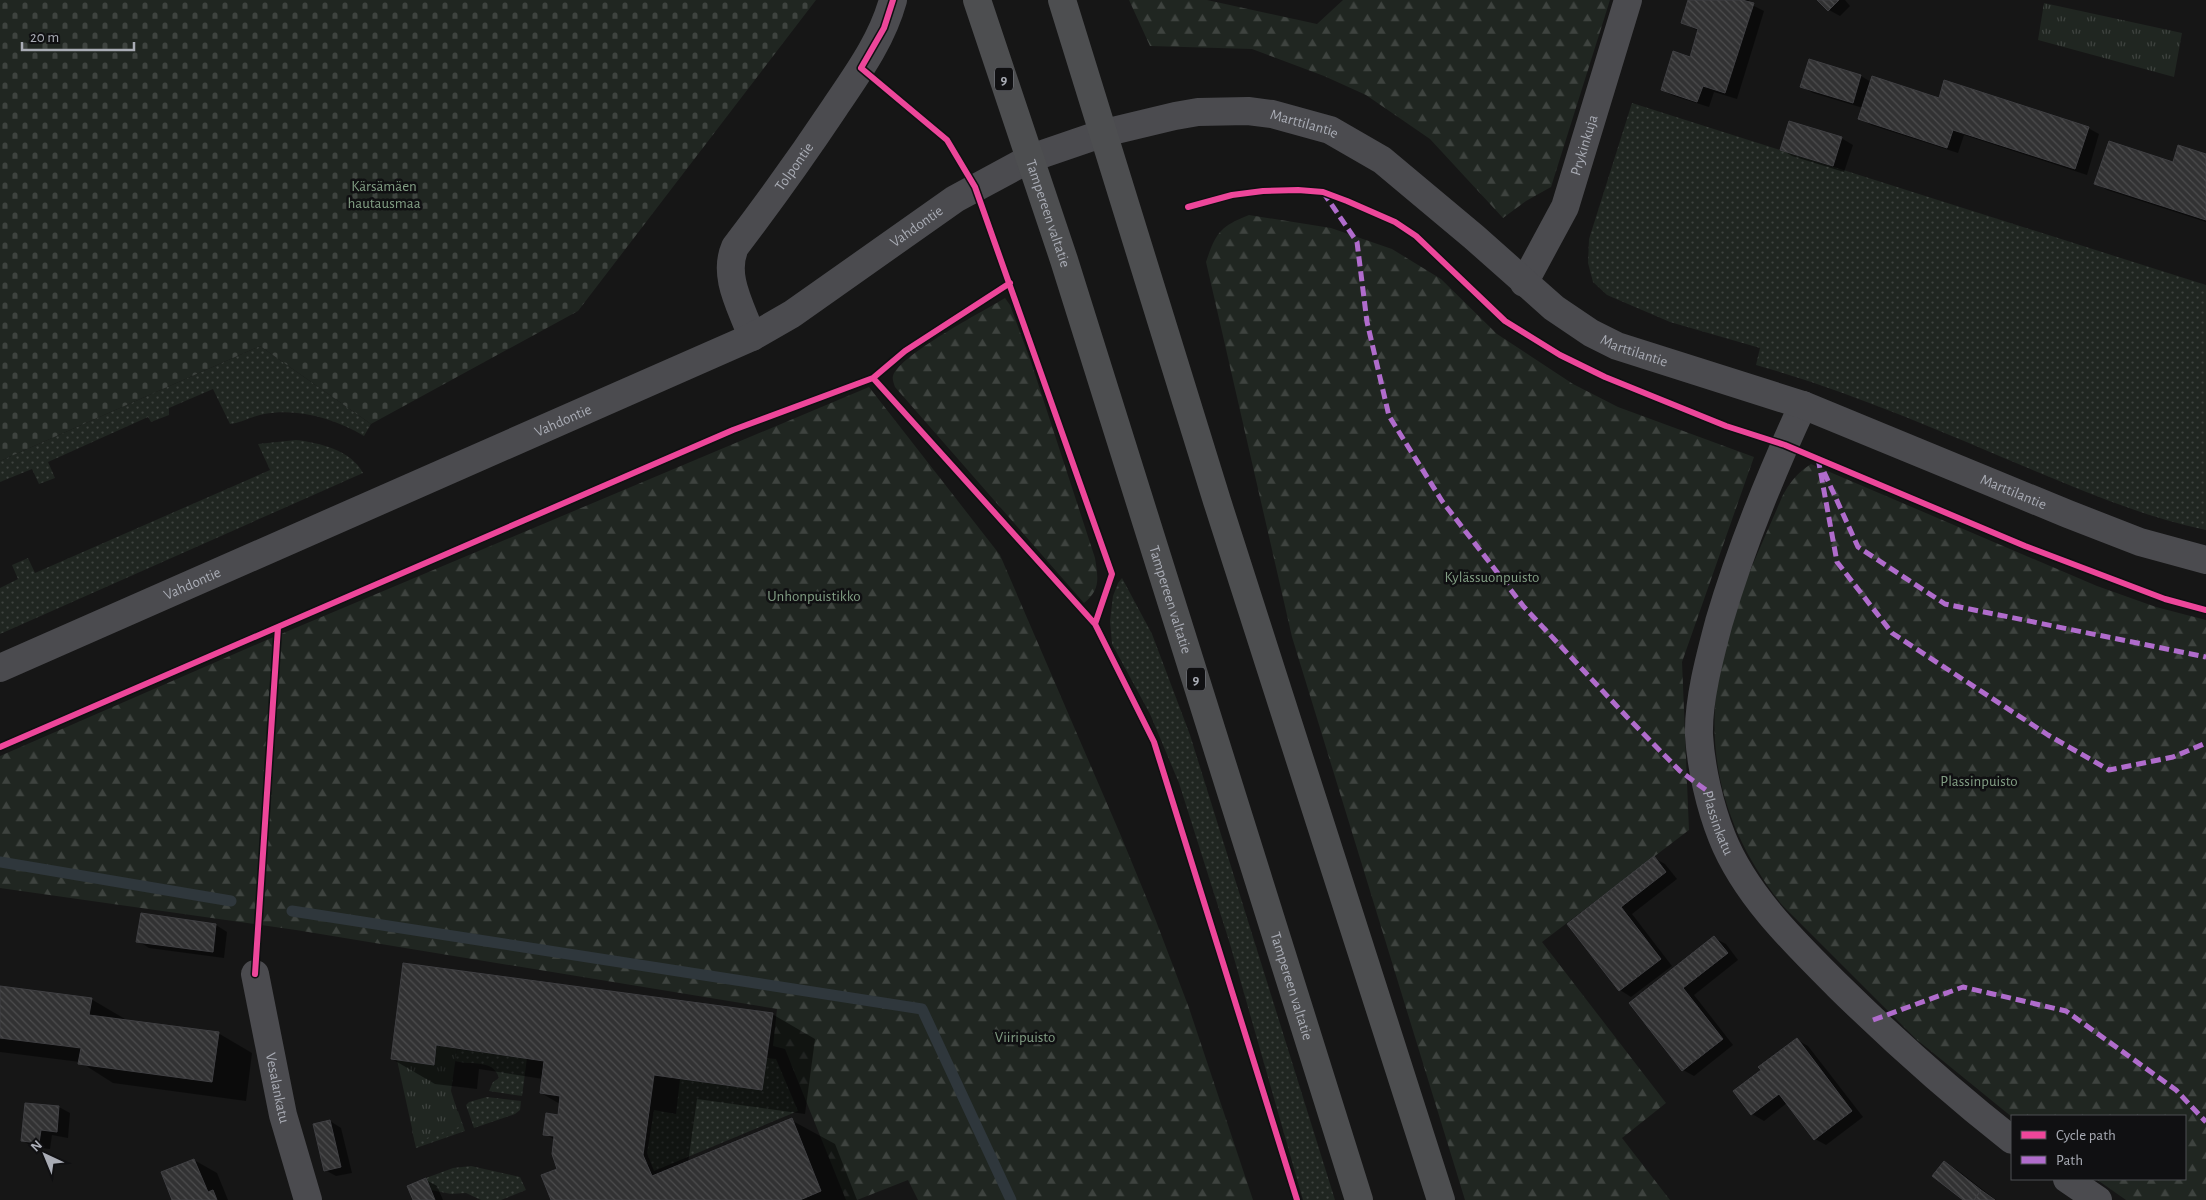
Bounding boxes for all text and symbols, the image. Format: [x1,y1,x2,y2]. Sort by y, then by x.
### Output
scale bar [22,20,135,52]
text: 20 m [30,30,59,45]
road number: 9 [995,68,1013,90]
street label: Marttilantie [1269,107,1341,141]
street label: Prykinkuja [1568,113,1601,177]
street label: Tolpontie [772,140,817,194]
street label: Tampereen valtatie [1023,158,1073,269]
park label: Kärsämäen hautausmaa [347,179,421,211]
street label: Vahdontie [888,203,946,250]
street label: Marttilantie [1598,332,1670,370]
street label: Vahdontie [532,402,594,440]
street label: Marttilantie [1978,472,2049,512]
street label: Tampereen valtatie [1146,544,1194,656]
street label: Vahdontie [162,565,223,603]
park label: Kylässuonpuisto [1445,570,1539,585]
park label: Unhonpuistikko [767,589,861,604]
road number: 9 [1187,668,1205,691]
park label: Plassinpuisto [1940,774,2018,789]
street label: Plassinkatu [1700,789,1736,858]
street label: Tampereen valtatie [1267,930,1315,1042]
park label: Viiripuisto [995,1030,1055,1045]
street label: Vesalankatu [263,1051,292,1125]
legend [2011,1115,2186,1180]
text: Cycle path [2056,1128,2116,1143]
north arrow [20,1130,70,1180]
text: N [28,1138,45,1155]
text: Path [2056,1153,2083,1168]

